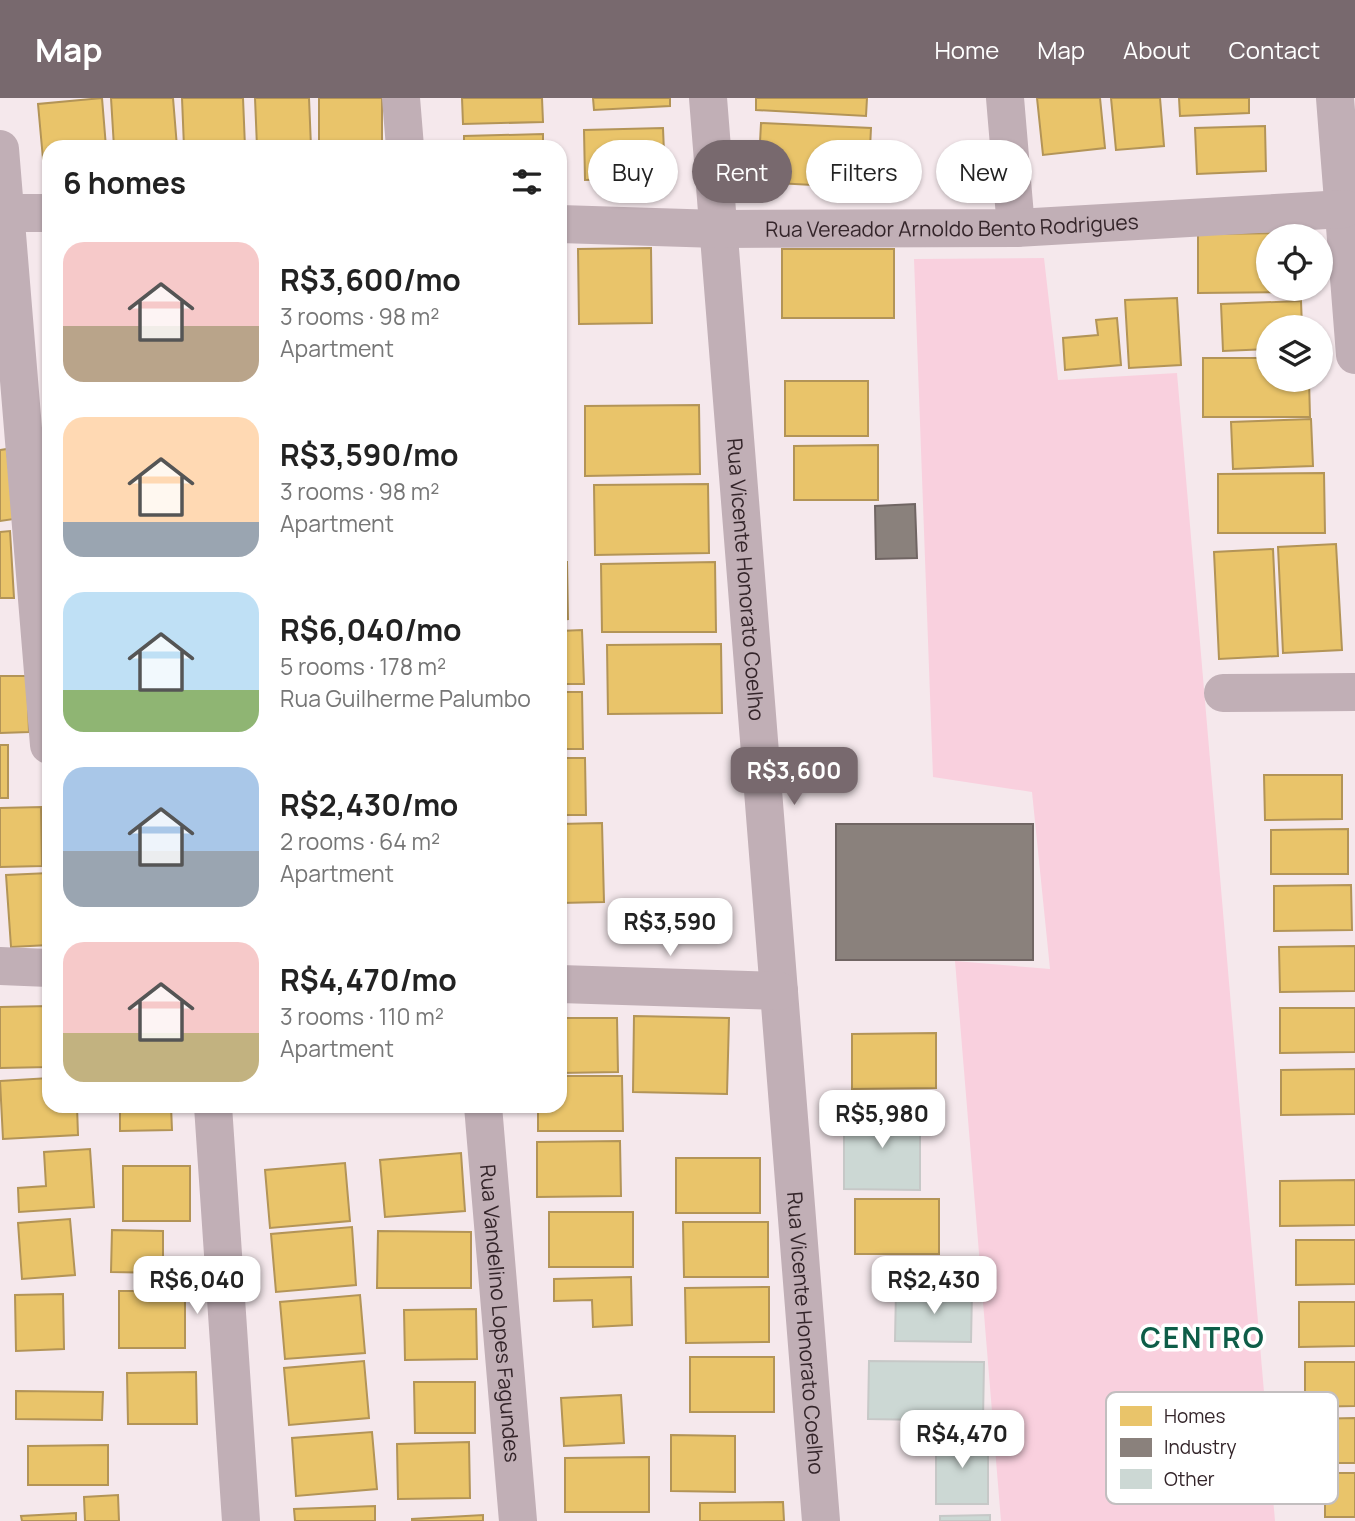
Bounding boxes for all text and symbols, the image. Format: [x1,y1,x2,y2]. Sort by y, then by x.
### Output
text: Map [35,27,103,72]
text: Home [934,33,999,66]
text: Map [1037,33,1085,66]
text: About [1123,33,1191,66]
text: Contact [1229,33,1320,66]
chip: Buy [588,140,678,203]
chip: Rent [692,140,792,203]
chip: Filters [806,140,922,203]
chip: New [936,140,1032,203]
text: 6 homes [63,162,186,203]
icon: filters [508,163,546,201]
street label: Rua Vereador Arnoldo Bento Rodrigues [765,207,1139,243]
map controls [1256,224,1333,392]
button: locate [1256,224,1333,301]
text: R$3,600/mo [280,259,461,300]
icon: home [119,270,203,354]
text: 3 rooms · 98 m² [280,300,440,332]
button: layers [1256,315,1333,392]
text: Apartment [280,332,394,364]
text: R$3,590/mo [280,434,459,475]
street label: Rua Vicente Honorato Coelho [721,437,771,722]
icon: home [119,445,203,529]
text: 3 rooms · 98 m² [280,475,440,507]
text: Apartment [280,507,394,539]
text: R$6,040/mo [280,609,461,650]
icon: home [119,620,203,704]
text: 5 rooms · 178 m² [280,650,446,682]
text: Rua Guilherme Palumbo [280,682,531,714]
pin: R$3,600 [729,748,859,807]
text: R$3,600 [747,754,841,786]
text: R$2,430/mo [280,784,458,825]
icon: home [119,795,203,879]
text: 2 rooms · 64 m² [280,825,440,857]
text: Apartment [280,857,394,889]
pin: R$3,590 [605,898,735,958]
text: R$3,590 [624,905,716,937]
text: R$4,470/mo [280,959,457,1000]
icon: home [119,970,203,1054]
text: 3 rooms · 110 m² [280,1000,444,1032]
text: Apartment [280,1032,394,1064]
pin: R$5,980 [817,1090,947,1150]
text: R$5,980 [835,1097,929,1129]
street label: Rua Vandelino Lopes Fagundes [474,1163,527,1463]
street label: Rua Vicente Honorato Coelho [781,1191,831,1476]
pin: R$6,040 [132,1256,262,1316]
pin: R$2,430 [869,1256,999,1316]
text: R$6,040 [149,1263,245,1295]
text: R$2,430 [888,1263,980,1295]
district label: CENTRO [1140,1318,1266,1356]
legend [1106,1392,1338,1504]
text: Homes [1164,1403,1225,1429]
pin: R$4,470 [897,1410,1027,1470]
text: R$4,470 [916,1417,1008,1449]
text: Industry [1164,1434,1237,1460]
text: Other [1164,1466,1215,1492]

